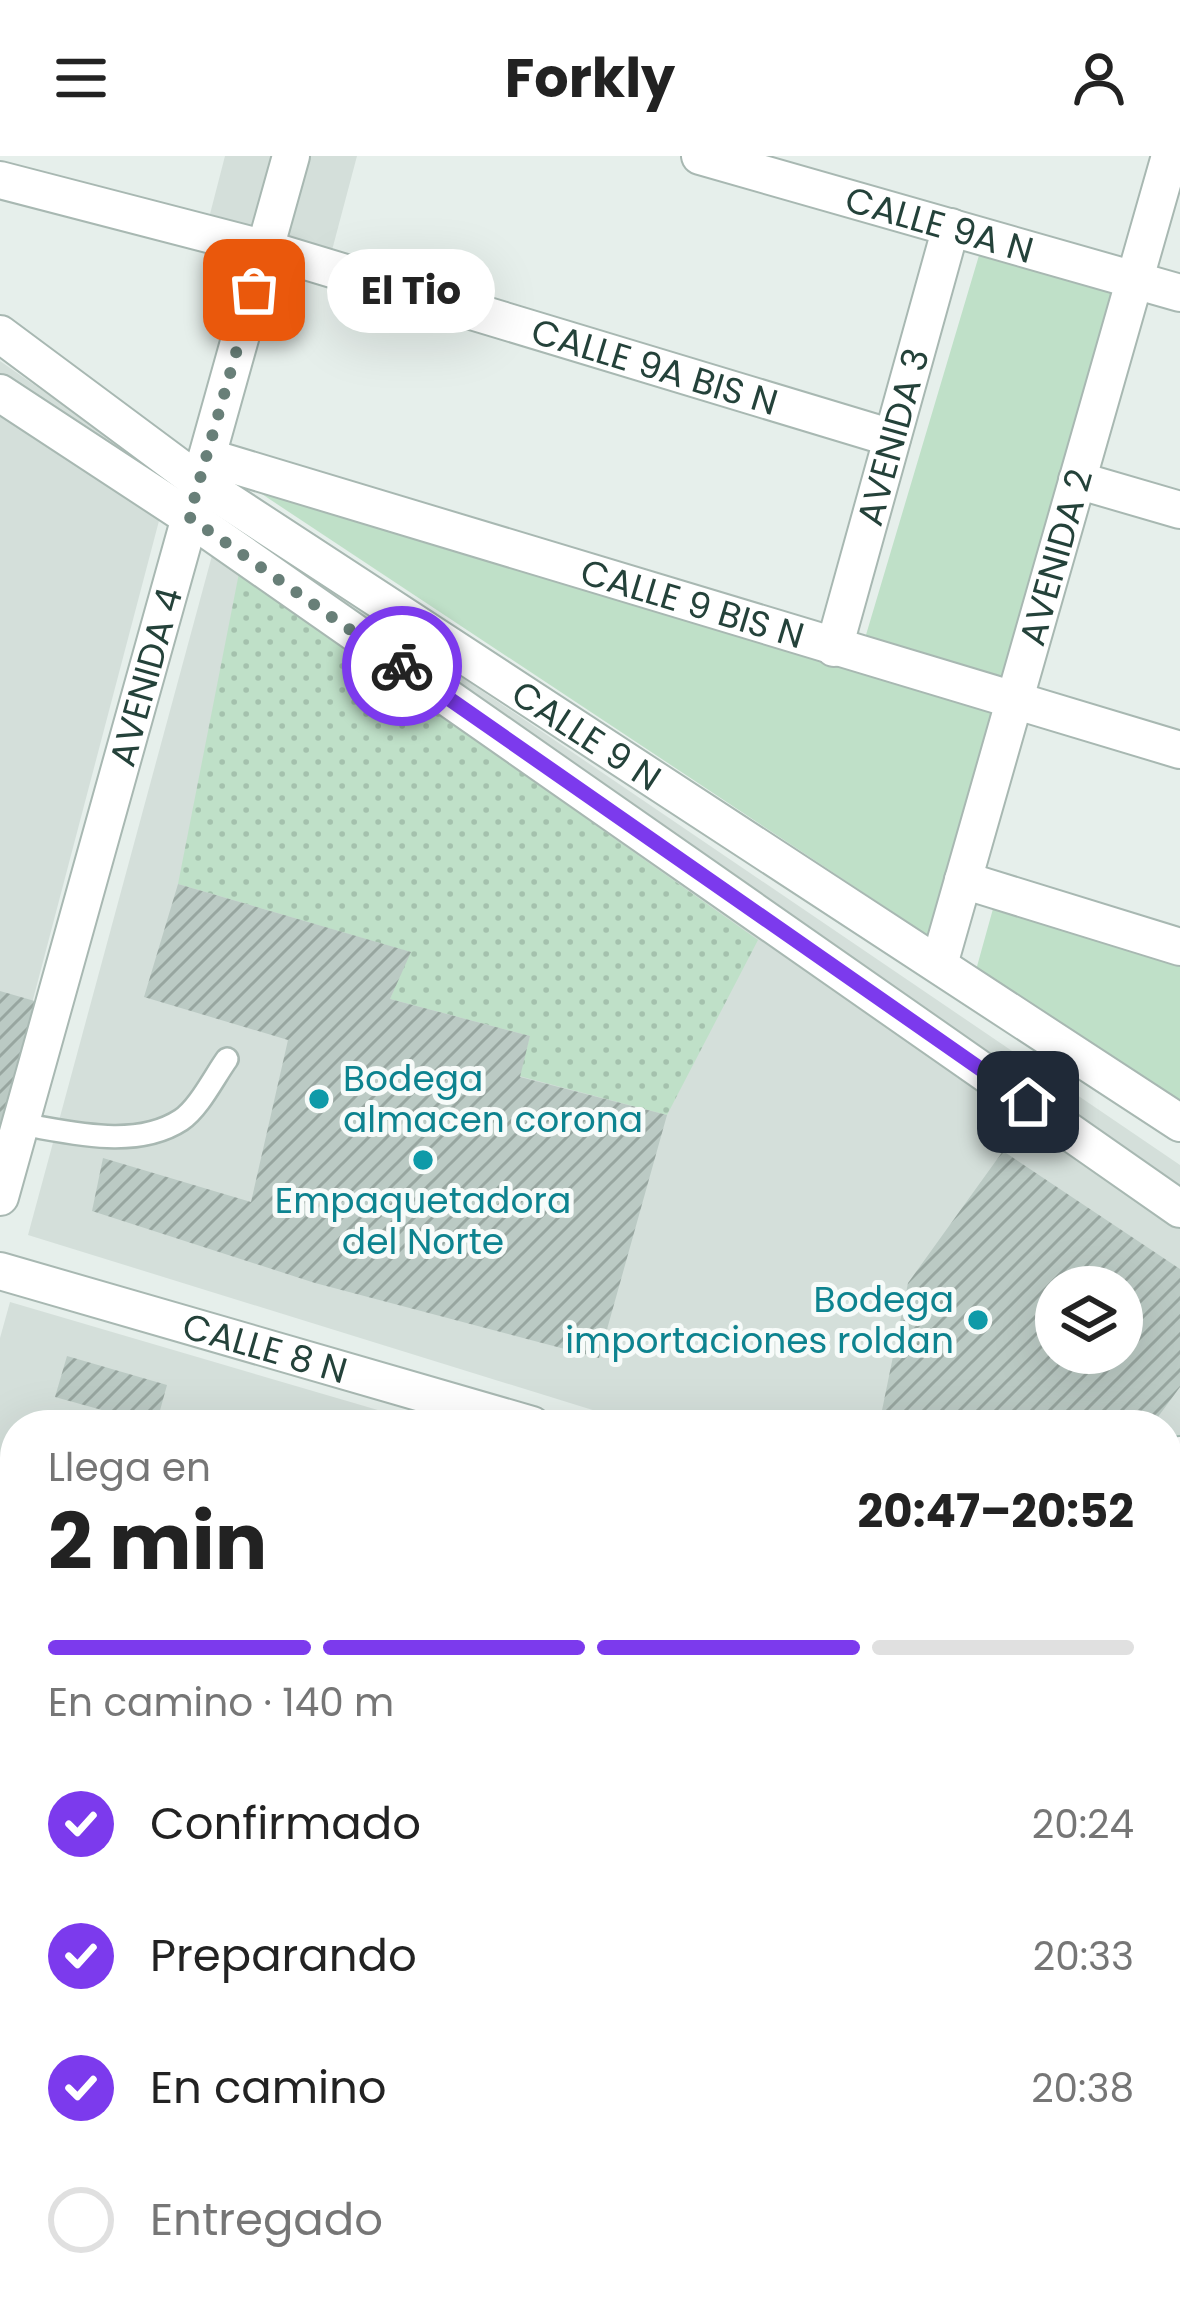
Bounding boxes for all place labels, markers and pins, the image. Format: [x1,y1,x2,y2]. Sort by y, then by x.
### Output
pin [203,239,305,341]
callout: El Tio [326,248,494,332]
pin [977,1051,1079,1153]
place label: Bodega almacen corona [343,1053,643,1145]
marker: Bodega almacen corona [306,1086,332,1112]
marker: Empaquetadora del Norte [410,1147,436,1173]
place label: Empaquetadora del Norte [275,1175,571,1267]
place label: Bodega importaciones roldan [565,1274,954,1366]
marker: Bodega importaciones roldan [965,1307,991,1333]

